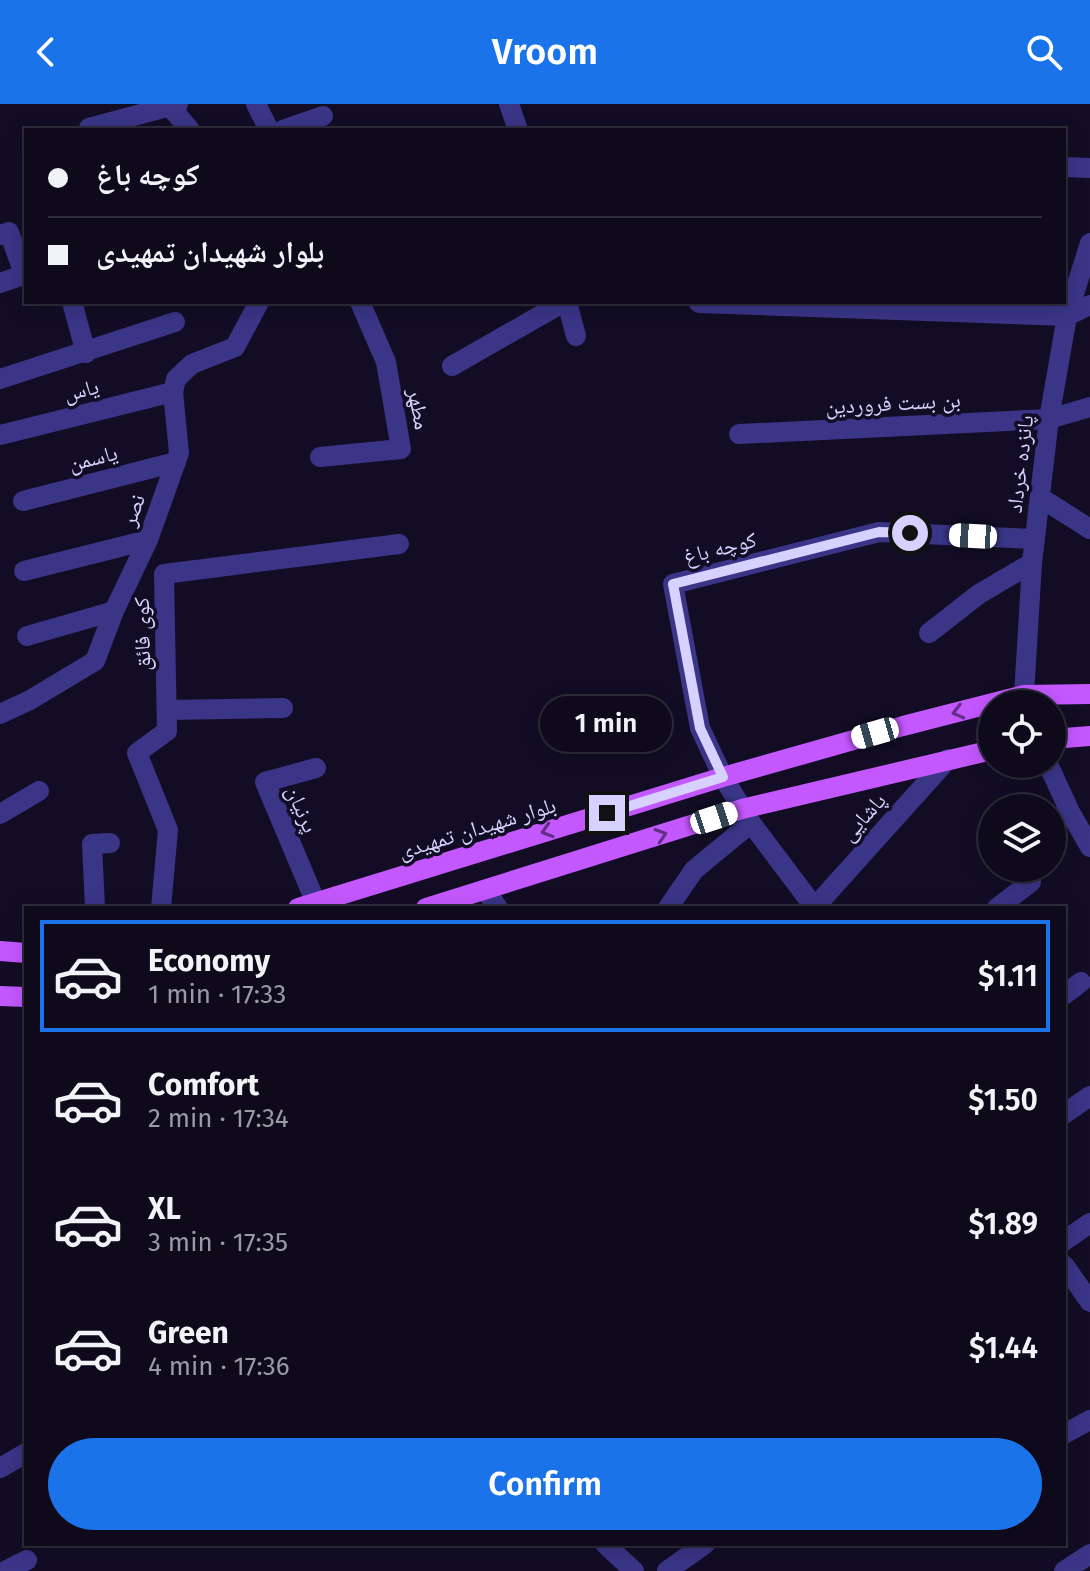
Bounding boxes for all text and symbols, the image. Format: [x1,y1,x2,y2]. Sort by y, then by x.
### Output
icon: back [24,30,68,74]
text: Vroom [492,30,598,74]
icon: search [1022,30,1066,74]
text: کوچه باغ [96,157,200,193]
text: بلوار شهیدان تمهیدی [96,234,324,270]
street label: یاس [61,373,102,407]
street label: مطهر [402,385,436,432]
street label: بن بست فروردین [825,386,961,420]
street label: پانزده خرداد [1001,414,1040,514]
street label: یاسمن [66,439,120,477]
street label: نصر [114,490,151,531]
route start [892,515,928,551]
car [948,523,998,549]
street label: کوچه باغ [681,526,759,570]
street label: کوی فائق [128,597,156,671]
map controls [978,690,1066,882]
button: locate [978,690,1066,778]
callout: 1 min [541,697,673,753]
one-way arrow [952,702,966,719]
text: 1 min [575,708,637,739]
car [849,715,901,751]
street label: پرنیان [280,781,324,837]
street label: پاشایی [834,787,892,847]
street label: بلوار شهیدان تمهیدی [395,791,559,865]
button: layers [978,794,1066,882]
route end [589,795,625,831]
car [687,799,741,837]
one-way arrow [541,822,555,838]
one-way arrow [653,828,667,844]
icon: car [52,940,124,1012]
text: Economy [148,943,270,979]
text: $1.11 [978,958,1038,994]
text: 1 min · 17:33 [148,979,286,1010]
icon: car [52,1064,124,1136]
text: Comfort [148,1067,259,1103]
text: $1.50 [968,1082,1038,1118]
text: 2 min · 17:34 [148,1103,289,1134]
icon: car [52,1188,124,1260]
text: XL [148,1191,181,1227]
text: $1.89 [968,1206,1038,1242]
text: 3 min · 17:35 [148,1227,288,1258]
icon: car [52,1312,124,1384]
text: Green [148,1315,229,1351]
text: $1.44 [969,1330,1038,1366]
text: 4 min · 17:36 [148,1351,290,1382]
button: Confirm [48,1438,1042,1530]

